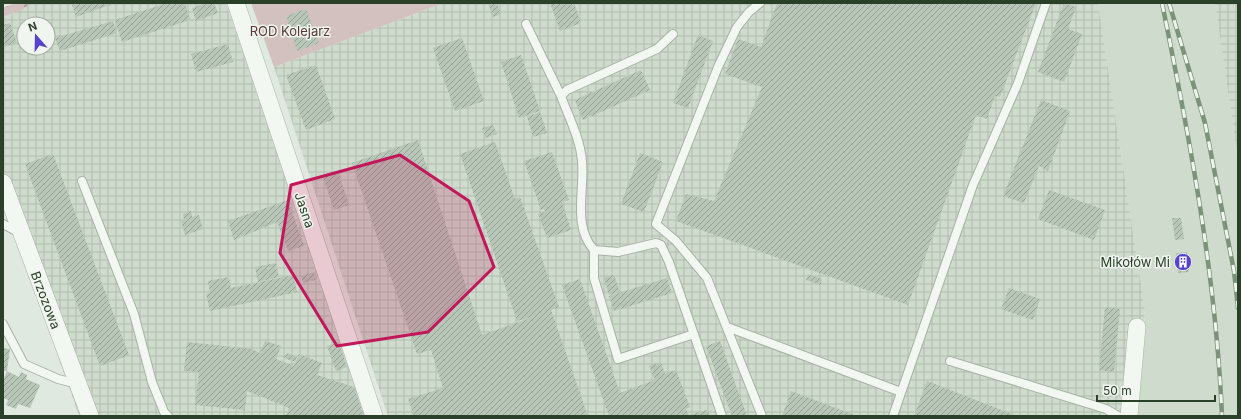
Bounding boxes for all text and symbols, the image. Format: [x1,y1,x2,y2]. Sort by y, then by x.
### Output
north arrow [16,16,56,56]
text: N [26,19,39,35]
park label: ROD Kolejarz [250,23,330,39]
street label: Jasna [291,190,319,230]
building icon: Mikołów Mi [1173,252,1193,272]
place label: Mikołów Mi [1101,254,1170,270]
street label: Brzozowa [28,269,64,331]
scale bar [1097,377,1215,403]
text: 50 m [1103,383,1132,398]

